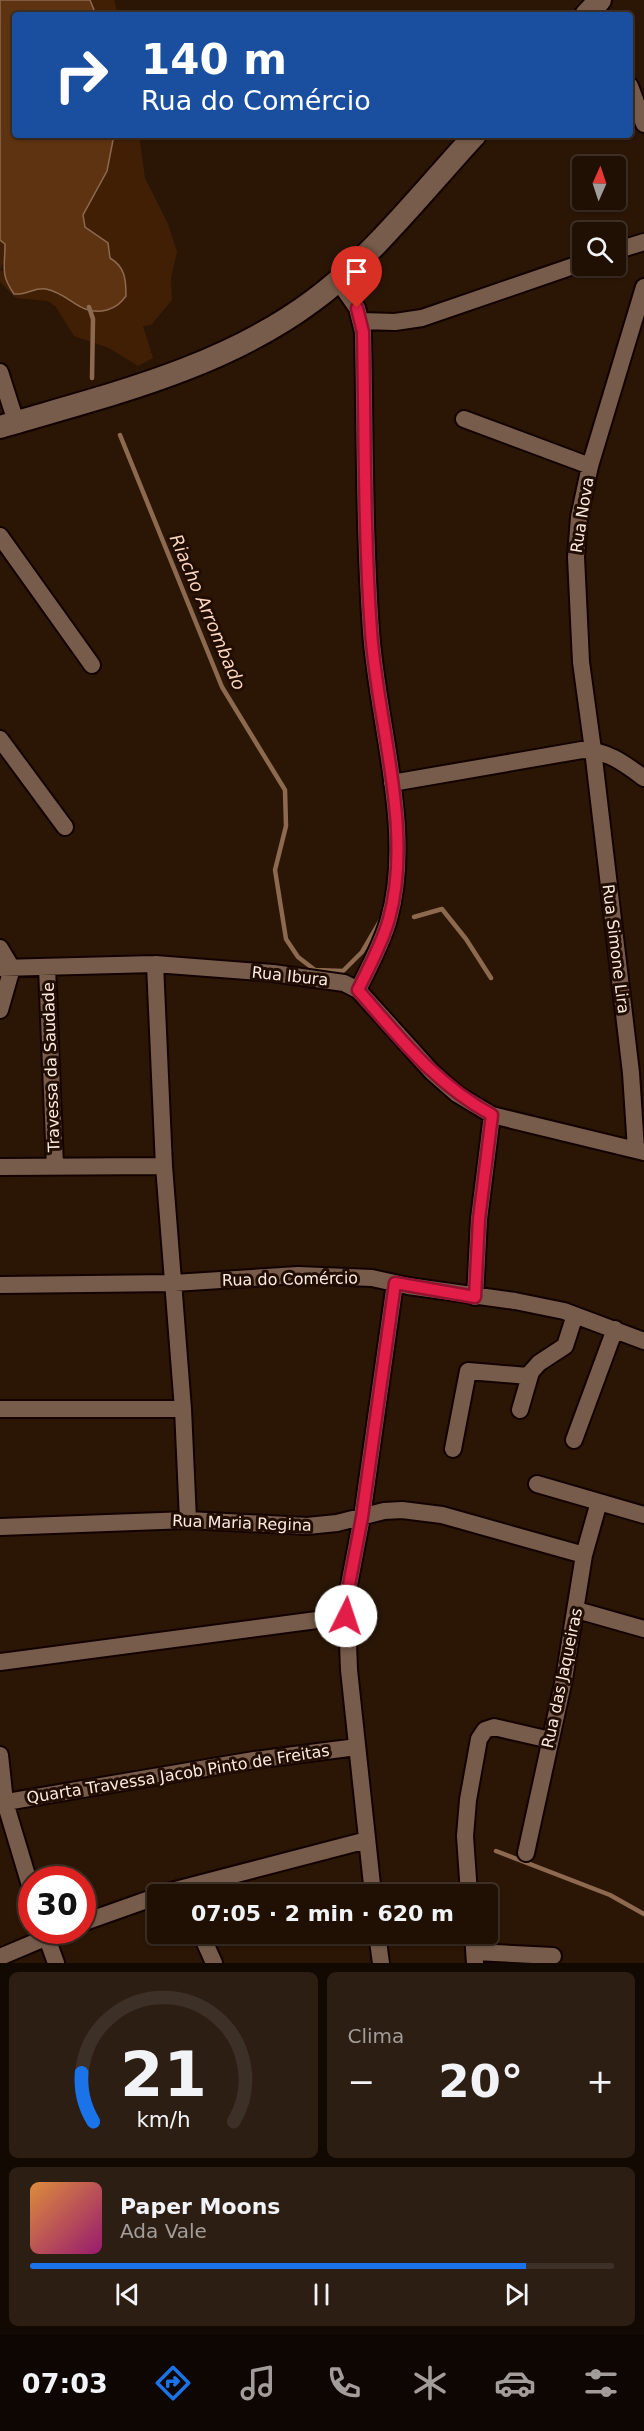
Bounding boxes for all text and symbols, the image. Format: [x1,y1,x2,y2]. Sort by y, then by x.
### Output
text: 140 m [141,35,287,84]
icon: right [42,36,120,114]
text: Rua do Comércio [141,85,371,116]
north arrow [572,156,626,210]
map controls [572,156,626,276]
button: search [572,222,626,276]
pin [331,246,382,308]
icon: arrive [340,255,373,288]
street label: Rua Nova [567,476,597,554]
water label: Riacho Arrombado [166,531,250,693]
street label: Rua Simone Lira [599,883,633,1015]
street label: Rua Ibura [251,963,329,989]
street label: Travessa da Saudade [39,982,63,1153]
street label: Rua do Comércio [222,1268,358,1290]
street label: Rua Maria Regina [172,1511,312,1535]
position arrow [314,1584,378,1648]
street label: Rua das Jaqueiras [538,1606,586,1750]
street label: Quarta Travessa Jacob Pinto de Freitas [25,1741,331,1807]
speed limit sign: 30 [18,1866,96,1944]
text: 07:05 · 2 min · 620 m [191,1901,454,1926]
text: Clima [348,2024,404,2048]
text: 21 [120,2038,207,2111]
text: 20° [438,2055,523,2108]
text: − [348,2062,375,2101]
text: + [586,2062,614,2101]
text: km/h [136,2107,190,2132]
text: Paper Moons [120,2194,280,2219]
text: Ada Vale [120,2219,207,2243]
icon: previous [111,2278,144,2311]
icon: pause [305,2278,338,2311]
icon: next [500,2278,533,2311]
icon: directions [152,2362,194,2404]
icon: music [237,2362,279,2404]
icon: phone [323,2362,365,2404]
icon: climate [409,2362,451,2404]
icon: car [494,2362,536,2404]
icon: filters [580,2362,622,2404]
text: 07:03 [22,2368,108,2399]

